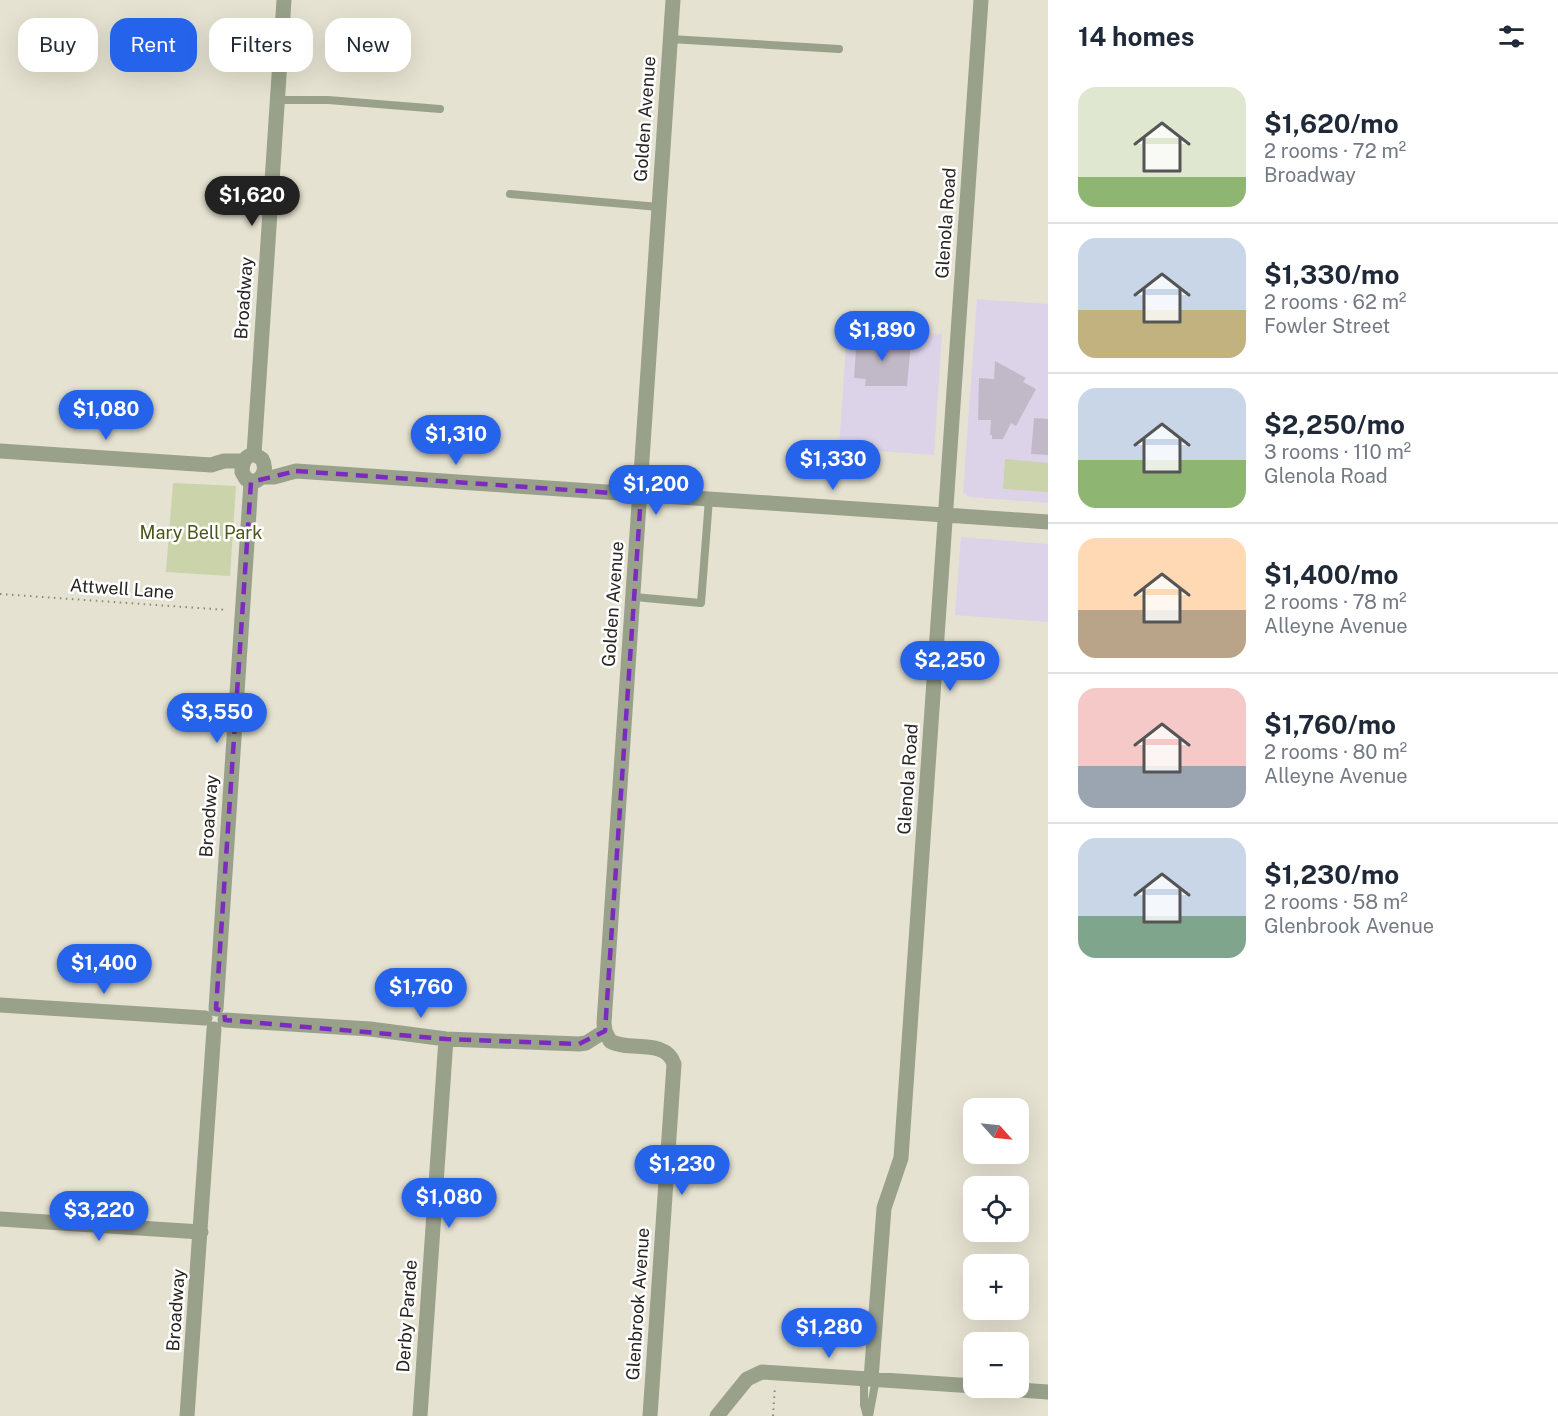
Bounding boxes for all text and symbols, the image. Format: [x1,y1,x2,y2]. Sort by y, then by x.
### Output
chip: Buy [18,18,98,72]
chip: Rent [110,18,197,72]
chip: Filters [209,18,313,72]
chip: New [325,18,411,72]
icon: filters [1495,20,1528,53]
text: 14 homes [1078,21,1194,52]
street label: Golden Avenue [630,55,659,182]
text: $1,620/mo [1264,108,1399,139]
icon: home [1126,111,1198,183]
text: 2 rooms · 72 m² [1264,139,1406,163]
text: Broadway [1264,163,1356,187]
street label: Glenola Road [931,167,960,279]
pin: $1,620 [203,176,301,227]
text: $1,620 [219,183,285,207]
street label: Broadway [230,256,257,340]
text: $1,330/mo [1264,259,1399,290]
icon: home [1126,262,1198,334]
text: 2 rooms · 62 m² [1264,290,1406,314]
pin: $1,890 [833,311,931,362]
text: Fowler Street [1264,314,1390,338]
text: $1,890 [848,318,916,342]
pin: $1,080 [57,390,155,441]
text: $1,080 [73,397,139,421]
text: $2,250/mo [1264,409,1405,440]
icon: home [1126,412,1198,484]
pin: $1,310 [407,415,505,466]
text: $1,310 [425,422,487,446]
pin: $1,330 [784,440,882,491]
text: 3 rooms · 110 m² [1264,440,1411,464]
text: $1,330 [799,447,867,471]
text: Glenola Road [1264,464,1388,488]
pin: $1,200 [607,465,705,516]
text: $1,200 [623,472,689,496]
park label: Mary Bell Park [140,522,262,543]
street label: Golden Avenue [598,540,627,667]
text: $1,400/mo [1264,559,1399,590]
icon: home [1126,562,1198,634]
street label: Attwell Lane [69,574,175,603]
text: 2 rooms · 78 m² [1264,590,1407,614]
text: Alleyne Avenue [1264,614,1408,638]
pin: $2,250 [901,641,999,692]
text: $2,250 [914,648,986,672]
pin: $3,550 [168,693,266,744]
text: $3,550 [181,700,253,724]
text: $1,760/mo [1264,709,1396,740]
icon: home [1126,712,1198,784]
street label: Glenola Road [893,723,922,835]
text: 2 rooms · 80 m² [1264,740,1407,764]
text: Alleyne Avenue [1264,764,1408,788]
street label: Broadway [195,774,222,858]
text: $1,230/mo [1264,859,1399,890]
icon: home [1126,862,1198,934]
text: 2 rooms · 58 m² [1264,890,1408,914]
text: Glenbrook Avenue [1264,914,1434,938]
pin: $1,400 [55,944,153,995]
text: $1,400 [71,951,137,975]
pin: $1,760 [372,968,470,1019]
text: $1,760 [389,975,453,999]
north arrow [963,1098,1029,1164]
map controls [963,1098,1029,1398]
pin: $1,230 [633,1145,731,1196]
text: $1,230 [649,1152,715,1176]
button: locate [963,1176,1029,1242]
pin: $1,080 [400,1178,498,1229]
text: $1,080 [416,1185,482,1209]
pin: $3,220 [50,1191,148,1242]
text: $3,220 [63,1198,135,1222]
street label: Glenbrook Avenue [622,1227,653,1381]
button: + [963,1254,1029,1320]
street label: Derby Parade [392,1259,421,1373]
street label: Broadway [162,1268,189,1352]
pin: $1,280 [780,1308,878,1359]
text: $1,280 [795,1315,863,1339]
button: − [963,1332,1029,1398]

